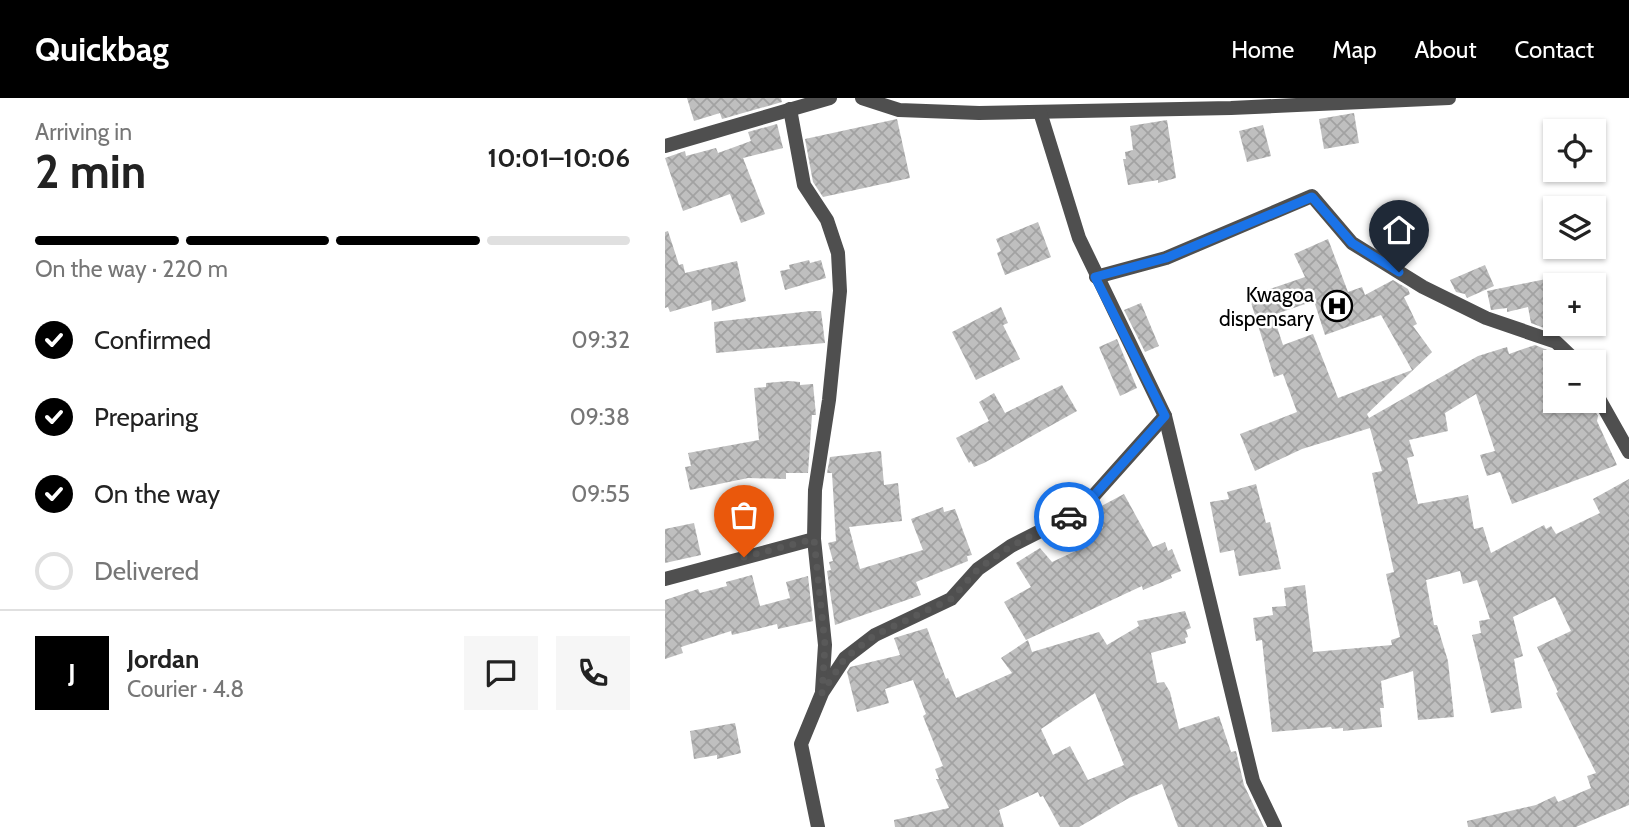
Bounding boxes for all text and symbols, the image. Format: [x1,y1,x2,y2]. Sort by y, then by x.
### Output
text: Quickbag [35,29,169,69]
text: Home [1231,35,1294,64]
text: Map [1332,35,1377,64]
text: About [1415,35,1477,64]
text: Contact [1515,35,1594,64]
text: Arriving in [35,118,132,146]
map controls [1543,119,1606,413]
button: locate [1543,119,1606,182]
text: 10:01–10:06 [488,142,630,174]
text: 2 min [35,144,146,200]
button: layers [1543,196,1606,259]
pin [1369,200,1429,272]
icon: home [1380,211,1418,249]
text: On the way · 220 m [35,255,228,283]
button: + [1543,273,1606,336]
place label: Kwagoa dispensary [1219,282,1314,331]
hospital icon: Kwagoa dispensary [1320,289,1354,323]
icon: check [35,321,73,359]
text: Confirmed [94,324,211,356]
text: 09:32 [572,326,630,354]
button: − [1543,350,1606,413]
icon: check [35,398,73,436]
text: Preparing [94,401,198,433]
text: 09:38 [570,403,630,431]
icon: check [35,475,73,513]
text: On the way [94,478,220,510]
text: 09:55 [571,480,630,508]
courier [1034,482,1104,552]
pin [714,485,774,557]
icon: bag [725,496,763,534]
icon: car [1050,498,1088,536]
text: Delivered [94,555,199,587]
button: chat [464,636,538,710]
button: phone [556,636,630,710]
text: Jordan [127,643,199,675]
text: J [68,657,76,689]
text: Courier · 4.8 [127,675,244,703]

